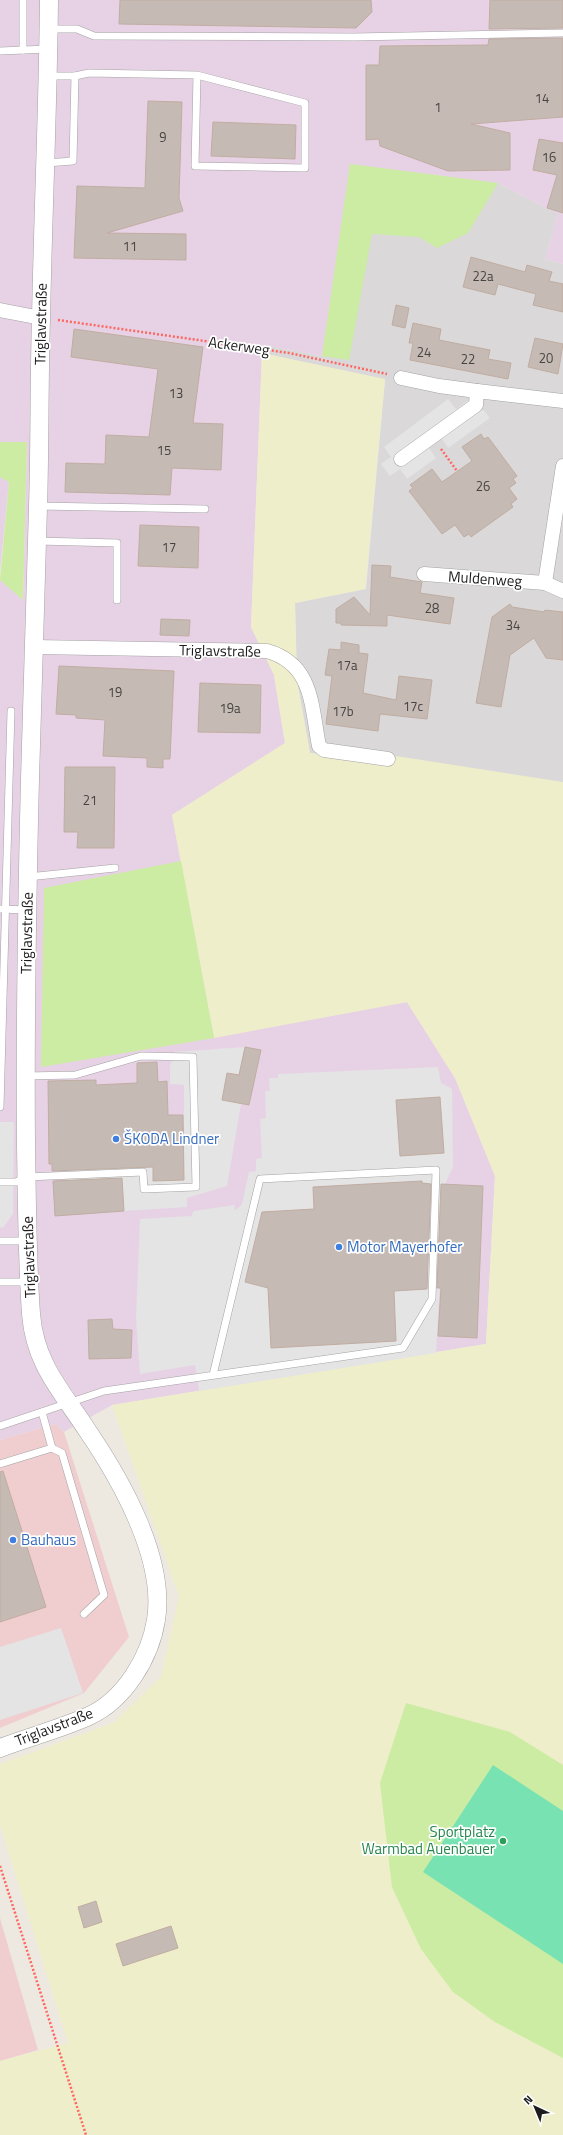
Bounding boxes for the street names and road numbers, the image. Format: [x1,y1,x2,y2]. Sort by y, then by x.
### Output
street label: Triglavstraße [28,283,53,365]
street label: Ackerweg [207,330,272,361]
street label: Muldenweg [447,564,523,593]
street label: Triglavstraße [179,638,261,663]
street label: Triglavstraße [14,892,39,974]
street label: Triglavstraße [16,1216,41,1298]
street label: Triglavstraße [11,1701,96,1752]

